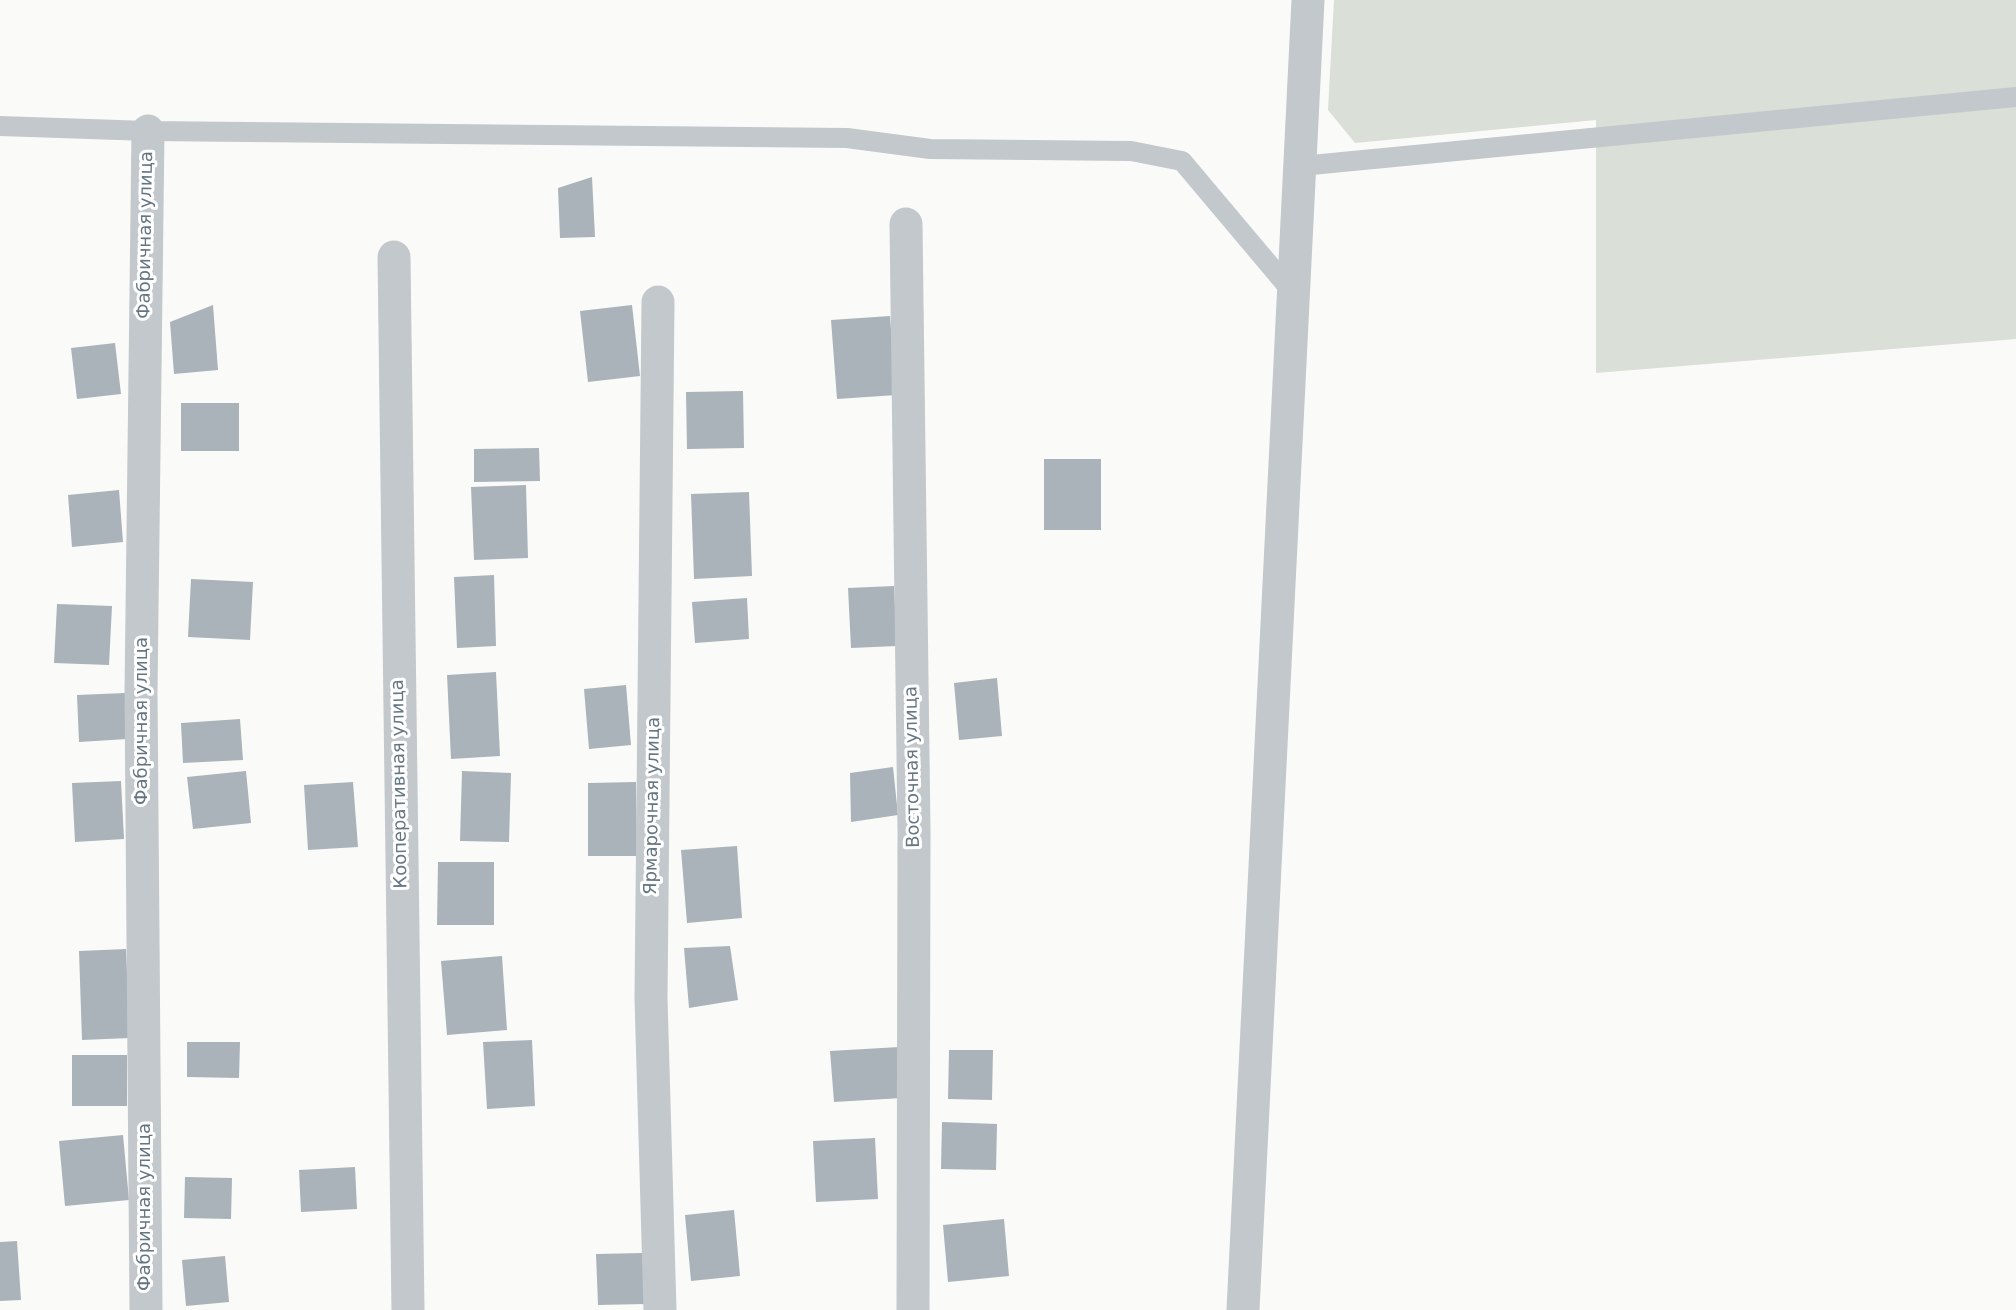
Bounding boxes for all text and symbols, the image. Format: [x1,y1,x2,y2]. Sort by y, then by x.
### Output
street label: Фабричная улица [134,151,158,319]
street label: Фабричная улица [131,637,153,805]
street label: Кооперативная улица [387,679,413,889]
street label: Восточная улица [901,686,925,848]
street label: Ярмарочная улица [641,717,665,895]
street label: Фабричная улица [134,1123,156,1291]

